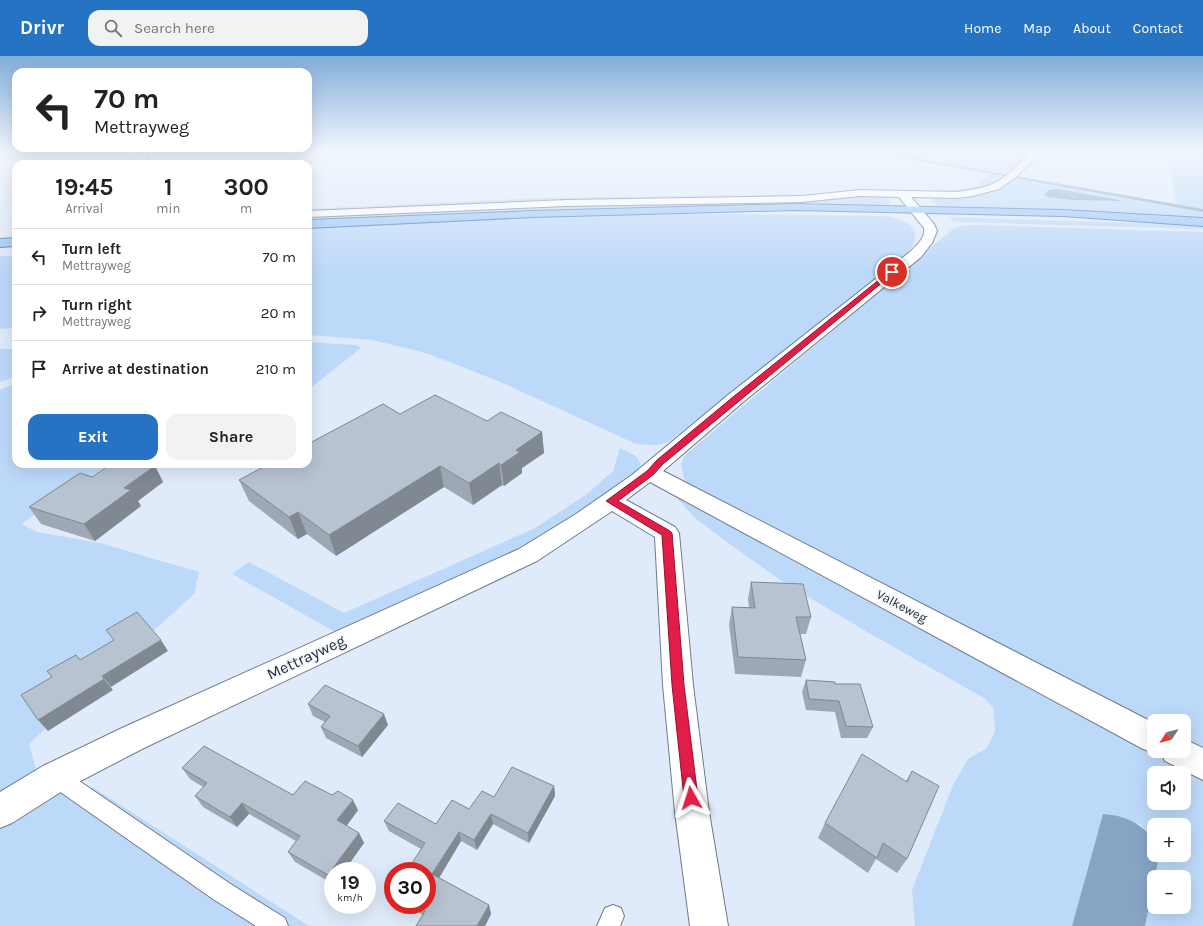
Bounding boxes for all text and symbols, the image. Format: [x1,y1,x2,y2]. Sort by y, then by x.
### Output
search box [88,10,368,46]
text: Drivr [20,17,64,39]
icon: search [102,17,124,39]
text: Search here [134,19,215,37]
text: Home [964,20,1001,37]
text: Map [1023,20,1051,37]
text: About [1073,20,1111,37]
text: Contact [1133,20,1183,37]
text: 70 m [94,82,159,115]
icon: left [28,84,80,136]
text: Mettrayweg [94,116,189,138]
text: 19:45 [55,173,113,201]
text: 1 [164,173,173,201]
text: 300 [223,173,269,201]
text: Arrival [65,201,103,216]
text: min [156,201,180,216]
text: m [240,201,252,216]
text: Turn left [62,240,121,258]
icon: left [28,246,50,268]
text: 70 m [262,248,296,266]
pin [875,255,909,289]
text: Mettrayweg [62,258,131,273]
icon: arrive [881,261,903,283]
text: Turn right [62,296,132,314]
icon: right [28,302,50,324]
text: 20 m [261,304,296,322]
text: Mettrayweg [62,314,131,329]
icon: arrive [28,358,50,380]
text: Arrive at destination [62,360,209,378]
text: 210 m [256,360,296,378]
button: Exit [28,414,158,460]
button: Share [166,414,296,460]
street label: Valkeweg [874,586,930,626]
street label: Mettrayweg [264,630,348,684]
north arrow [1147,714,1191,758]
map controls [1147,714,1191,914]
button: sound [1147,766,1191,810]
position arrow [670,777,712,819]
button: + [1147,818,1191,862]
speed limit sign: 30 [384,862,436,914]
button: − [1147,870,1191,914]
text: 19 [340,871,360,894]
text: km/h [337,892,363,904]

